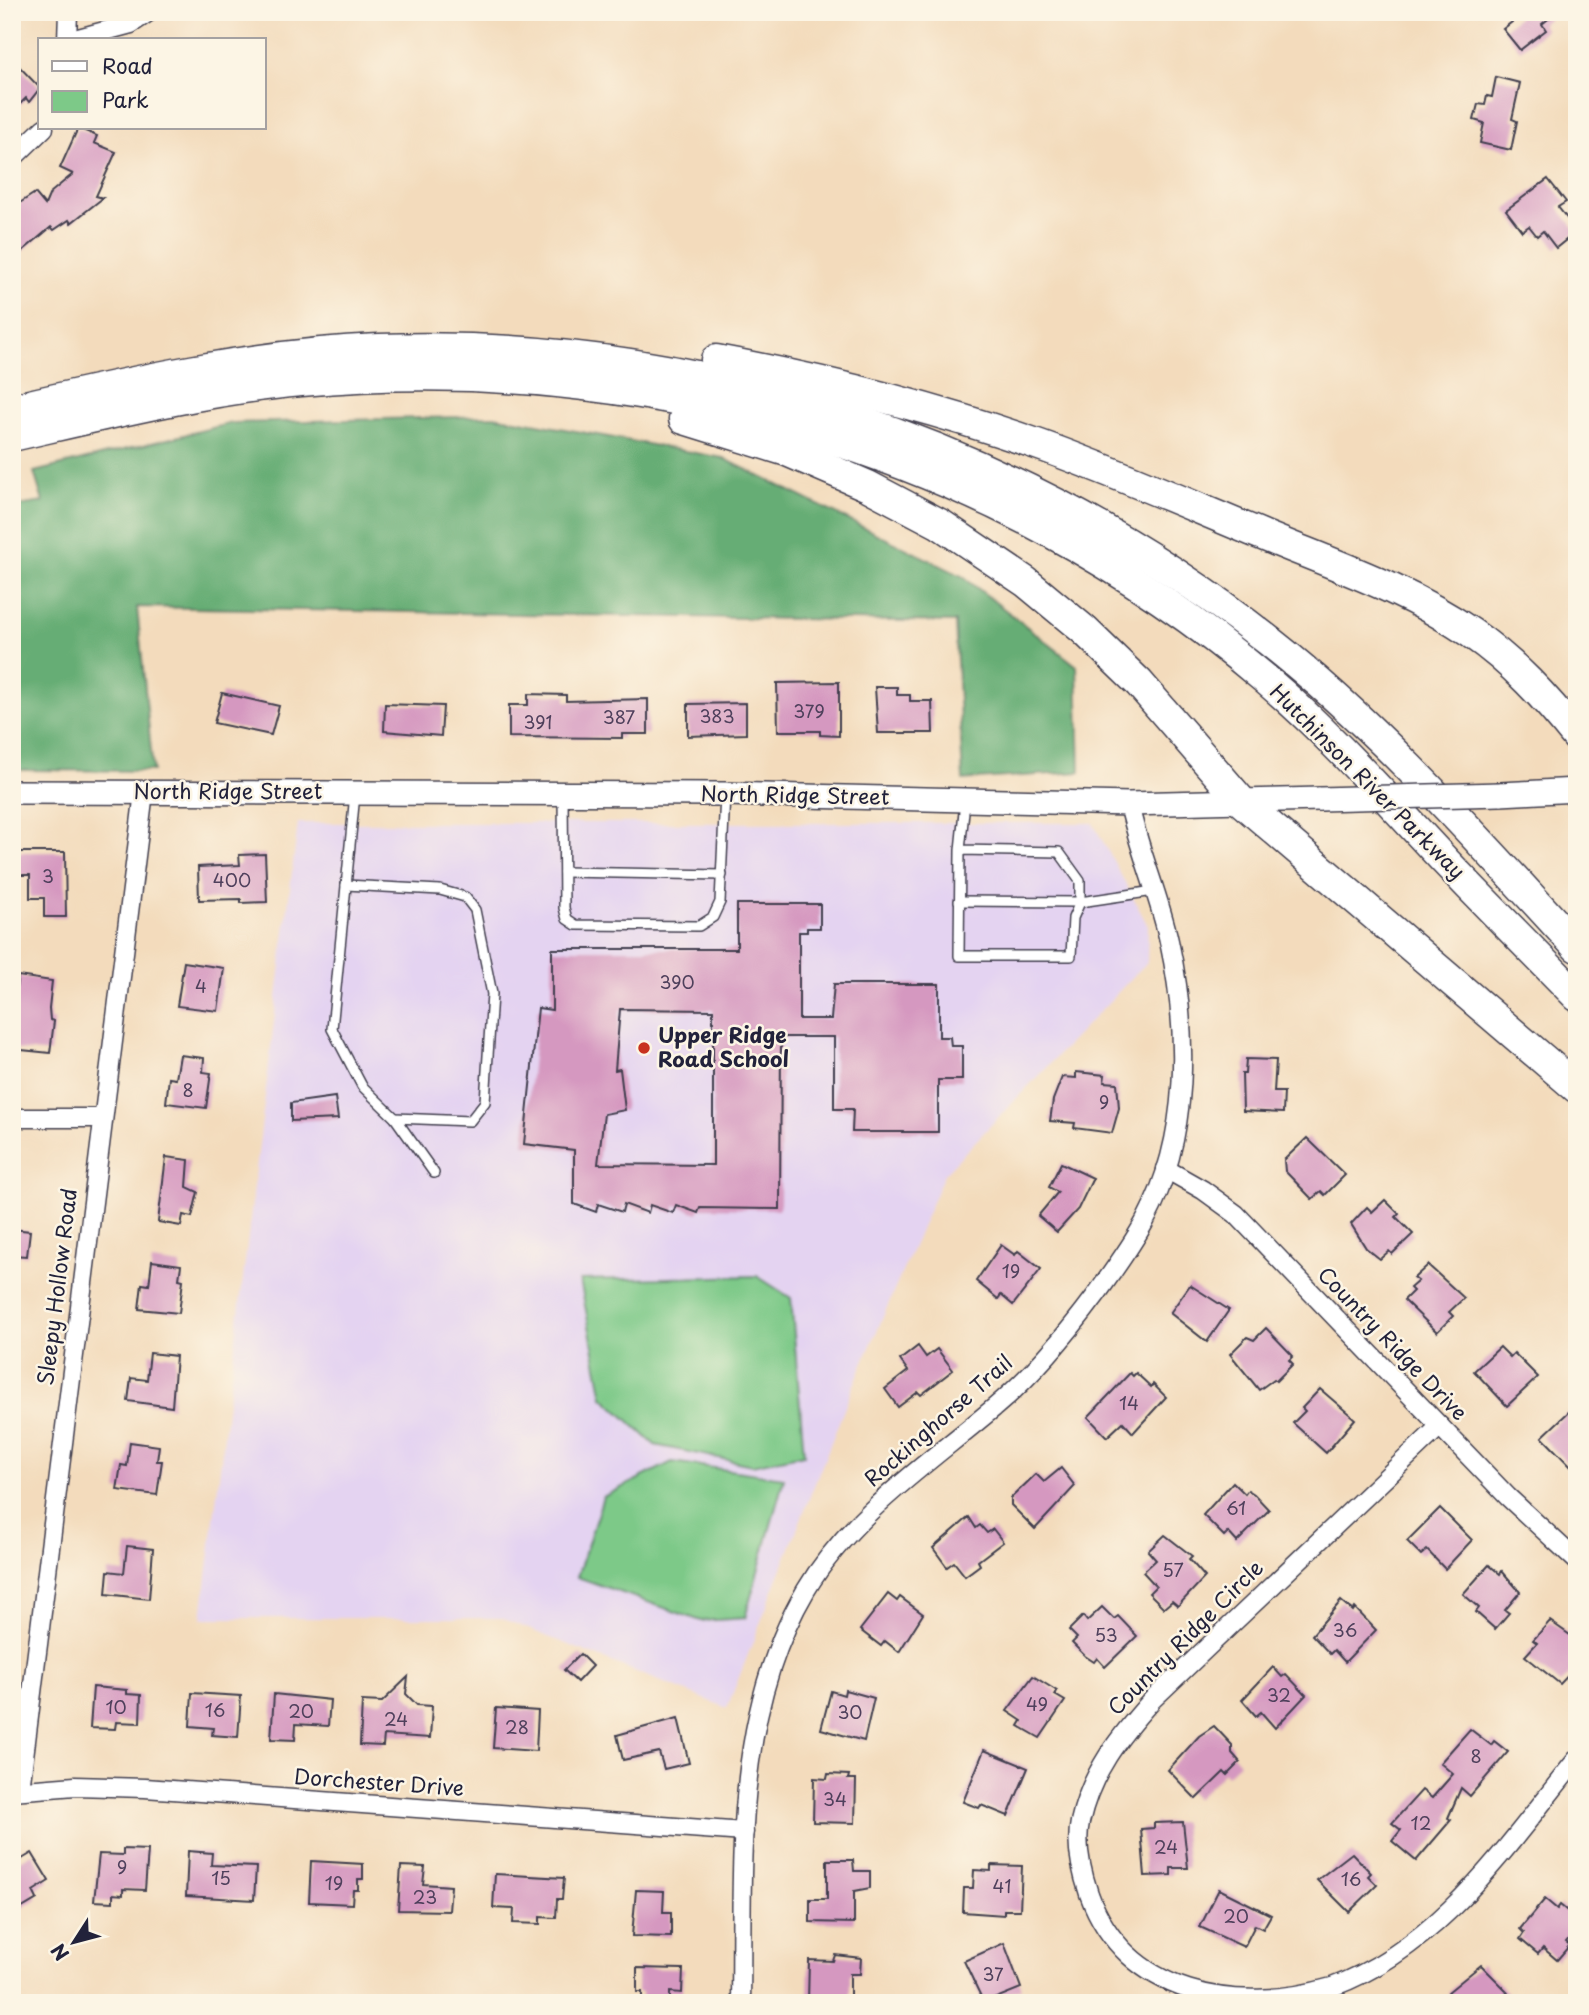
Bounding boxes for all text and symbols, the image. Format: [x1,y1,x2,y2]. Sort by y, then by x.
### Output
legend [38,38,266,130]
text: Road [102,49,153,81]
text: Park [102,83,149,115]
street label: Hutchinson River Parkway [1263,676,1473,886]
house number: 379 [793,697,825,724]
house number: 383 [699,702,735,729]
house number: 387 [603,703,635,730]
house number: 391 [524,708,552,735]
street label: North Ridge Street [134,774,322,806]
street label: North Ridge Street [700,776,890,812]
house number: 3 [42,862,54,889]
house number: 400 [213,866,251,893]
house number: 390 [659,968,695,995]
house number: 4 [195,972,207,999]
place label: Upper Ridge Road School [658,1018,789,1074]
marker: Upper Ridge Road School [636,1040,652,1056]
house number: 8 [182,1076,194,1103]
house number: 9 [1099,1088,1109,1115]
street label: Sleepy Hollow Road [28,1186,84,1387]
house number: 19 [1002,1257,1020,1284]
street label: Country Ridge Drive [1311,1258,1476,1427]
street label: Rockinghorse Trail [856,1346,1019,1493]
house number: 14 [1119,1389,1139,1416]
house number: 61 [1226,1494,1246,1521]
street label: Country Ridge Circle [1099,1551,1270,1722]
house number: 57 [1162,1556,1184,1583]
house number: 36 [1333,1616,1357,1643]
house number: 53 [1094,1621,1118,1648]
house number: 32 [1267,1681,1291,1708]
house number: 49 [1026,1690,1048,1717]
house number: 10 [105,1693,127,1720]
house number: 16 [205,1696,225,1723]
house number: 20 [288,1697,314,1724]
house number: 30 [837,1698,863,1725]
house number: 24 [384,1705,408,1732]
house number: 28 [505,1713,529,1740]
house number: 8 [1470,1742,1482,1769]
street label: Dorchester Drive [293,1759,465,1803]
house number: 34 [823,1785,847,1812]
house number: 12 [1411,1809,1431,1836]
house number: 24 [1154,1833,1178,1860]
house number: 9 [117,1853,127,1880]
house number: 15 [211,1864,231,1891]
house number: 16 [1341,1865,1361,1892]
house number: 19 [325,1869,343,1896]
house number: 41 [993,1872,1011,1899]
house number: 23 [413,1883,437,1910]
house number: 20 [1223,1902,1249,1929]
north arrow [38,1906,108,1976]
text: N [44,1938,75,1967]
house number: 37 [982,1960,1004,1987]

